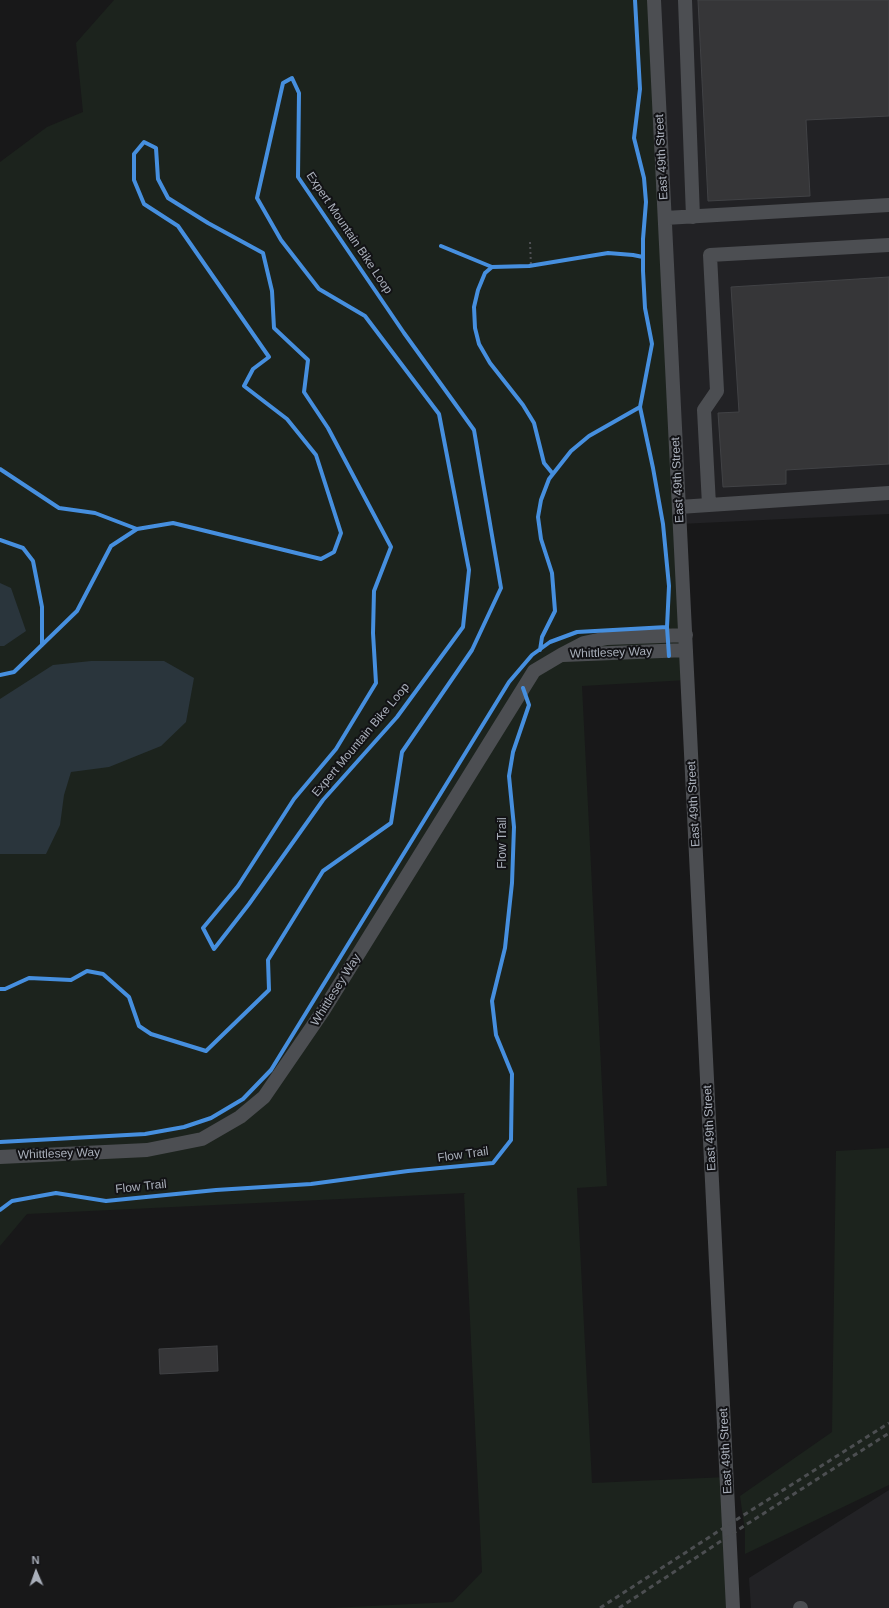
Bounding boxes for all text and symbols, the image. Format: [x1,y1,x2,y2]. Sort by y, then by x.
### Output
street label: East 49th Street [653,114,671,200]
street label: Expert Mountain Bike Loop [303,169,395,297]
street label: East 49th Street [669,437,687,523]
street label: Whittlesey Way [570,644,652,662]
street label: Expert Mountain Bike Loop [309,680,413,800]
street label: East 49th Street [685,761,703,847]
street label: Flow Trail [496,817,510,869]
street label: Whittlesey Way [308,951,364,1029]
street label: East 49th Street [701,1085,719,1171]
street label: Flow Trail [436,1144,490,1166]
street label: Whittlesey Way [18,1145,100,1163]
street label: Flow Trail [115,1177,167,1197]
street label: East 49th Street [717,1408,735,1494]
north arrow [16,1552,56,1592]
text: N [31,1554,40,1566]

